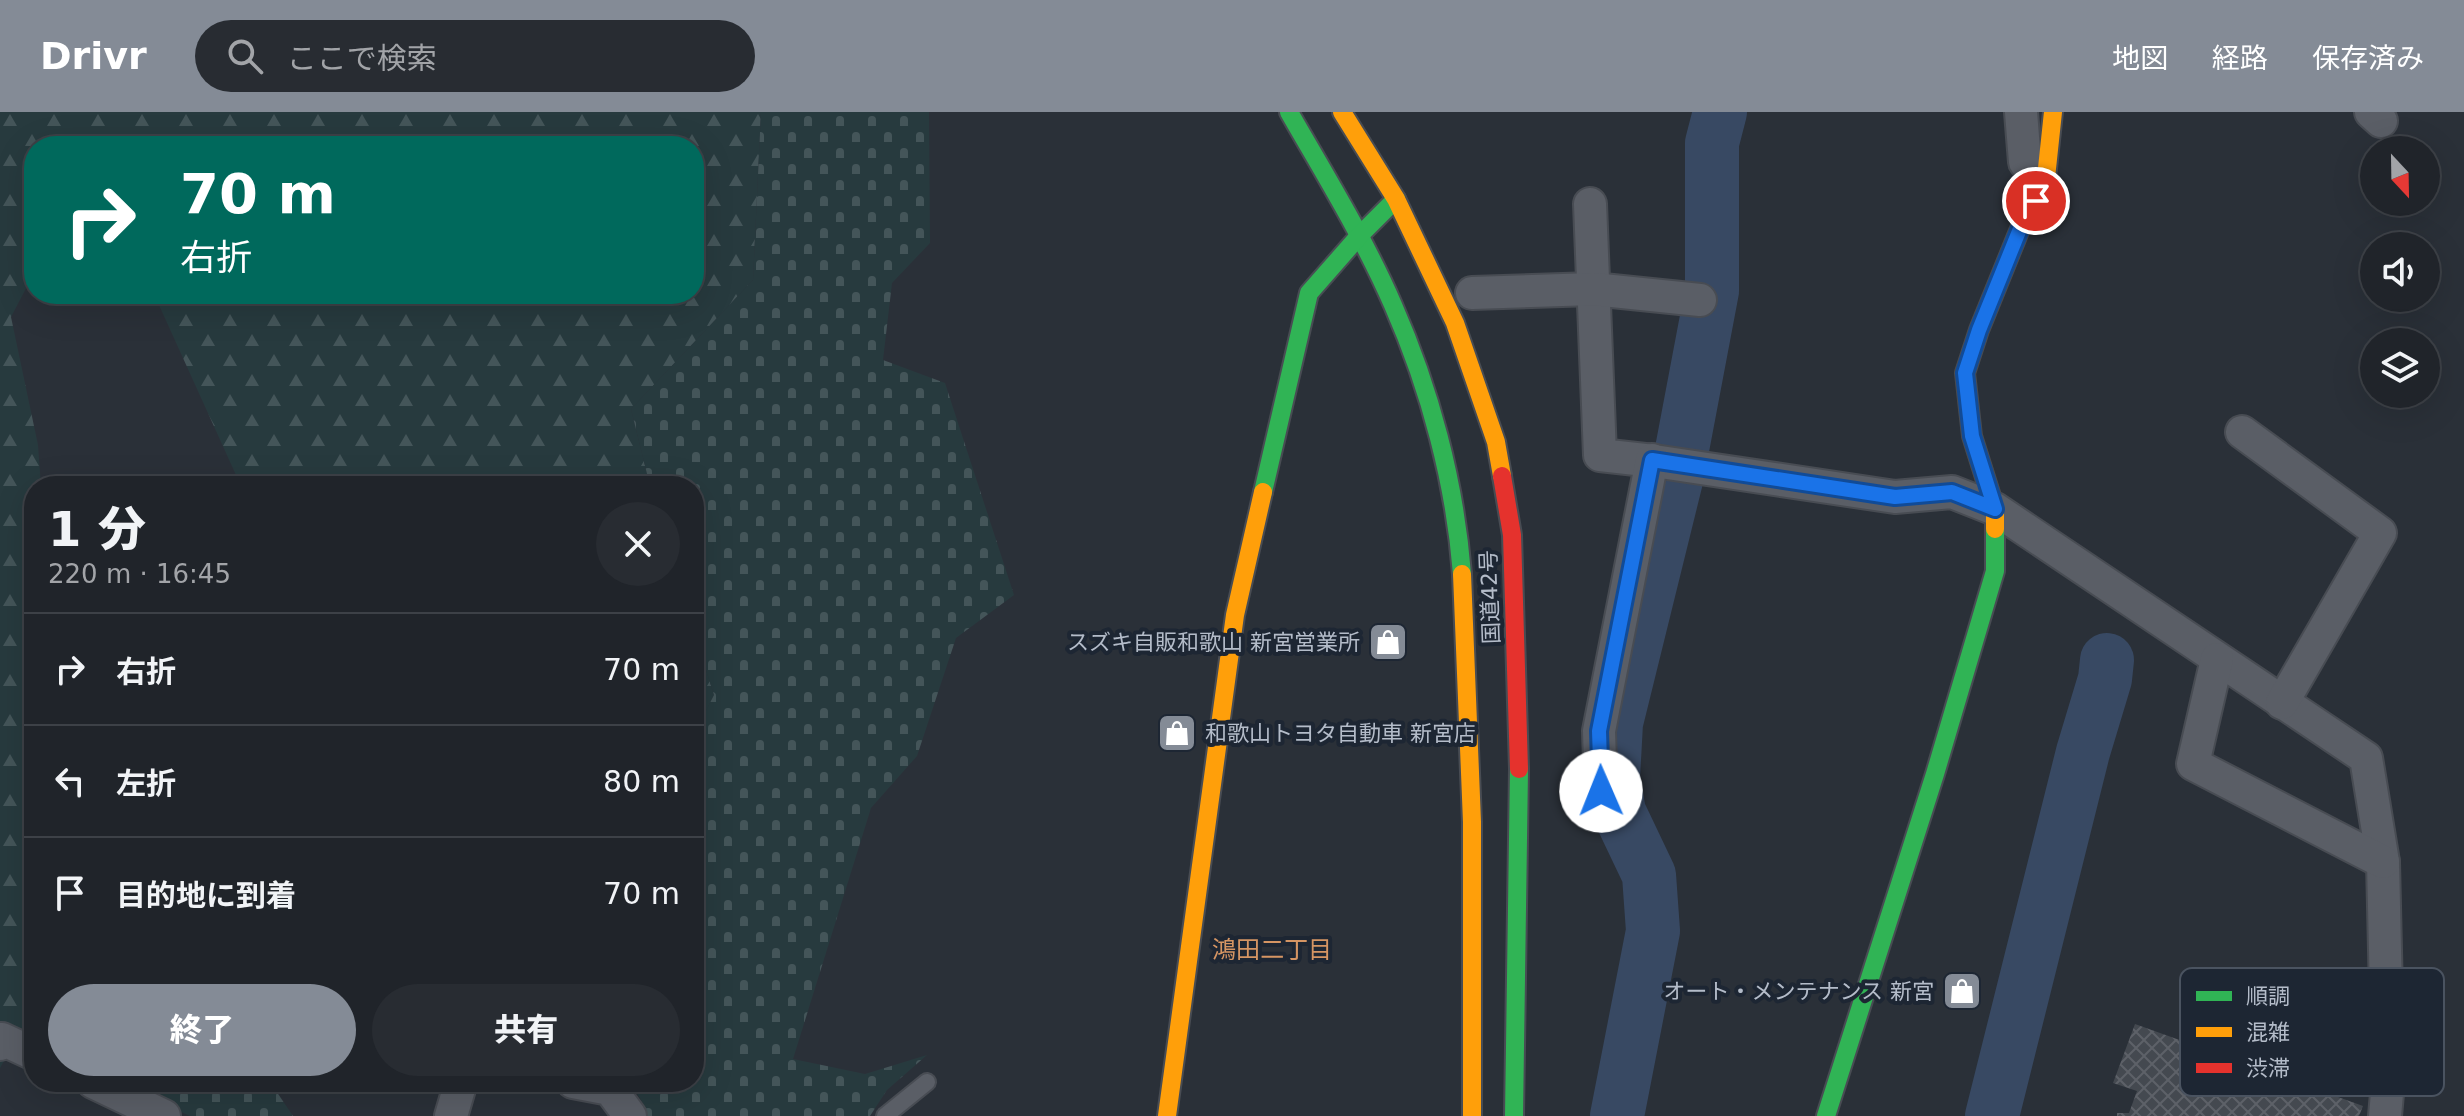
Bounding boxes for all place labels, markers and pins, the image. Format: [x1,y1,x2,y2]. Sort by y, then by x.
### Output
pin [2002,167,2070,235]
shop icon: スズキ自販和歌山 新宮営業所 [1367,621,1409,663]
place label: スズキ自販和歌山 新宮営業所 [1067,630,1360,655]
shop icon: 和歌山トヨタ自動車 新宮店 [1156,712,1198,754]
place label: 和歌山トヨタ自動車 新宮店 [1205,721,1476,746]
shop icon: オート・メンテナンス 新宮 [1941,970,1983,1012]
place label: オート・メンテナンス 新宮 [1663,979,1934,1004]

